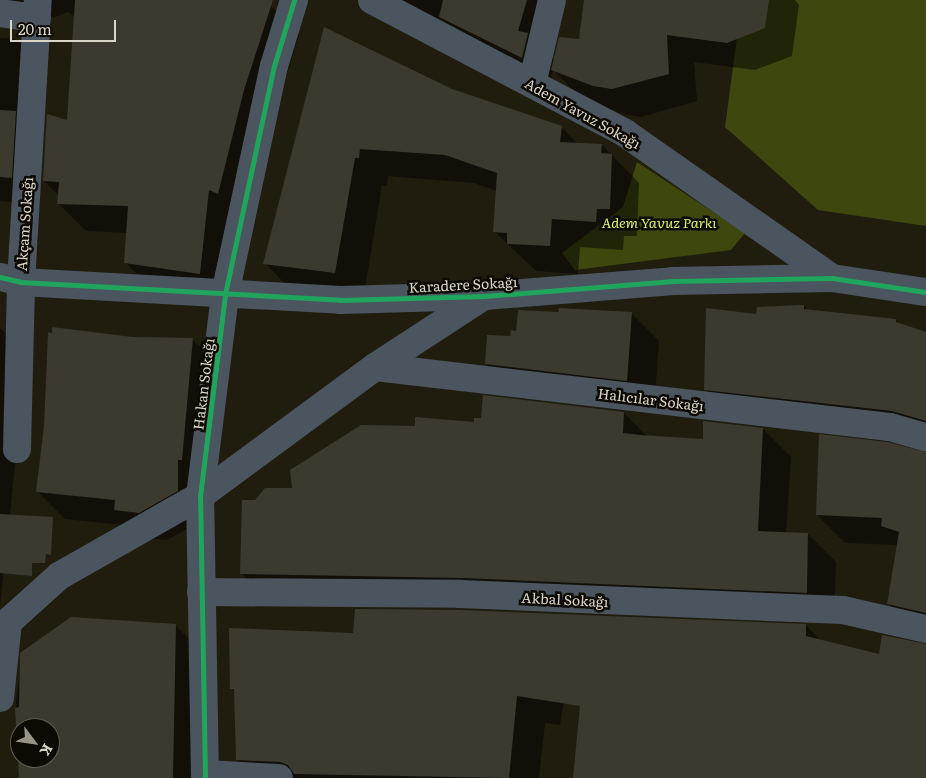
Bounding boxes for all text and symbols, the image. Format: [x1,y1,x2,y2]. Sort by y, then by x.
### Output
scale bar [12,10,119,42]
text: 20 m [18,17,52,40]
street label: Adem Yavuz Sokağı [522,74,644,152]
street label: Akçam Sokağı [12,176,36,272]
park label: Adem Yavuz Parkı [602,214,716,230]
street label: Karadere Sokağı [408,273,518,295]
street label: Hakan Sokağı [189,337,217,431]
street label: Halıcılar Sokağı [597,384,705,414]
street label: Akbal Sokağı [521,588,609,610]
north arrow [10,718,60,768]
text: K [36,740,58,760]

